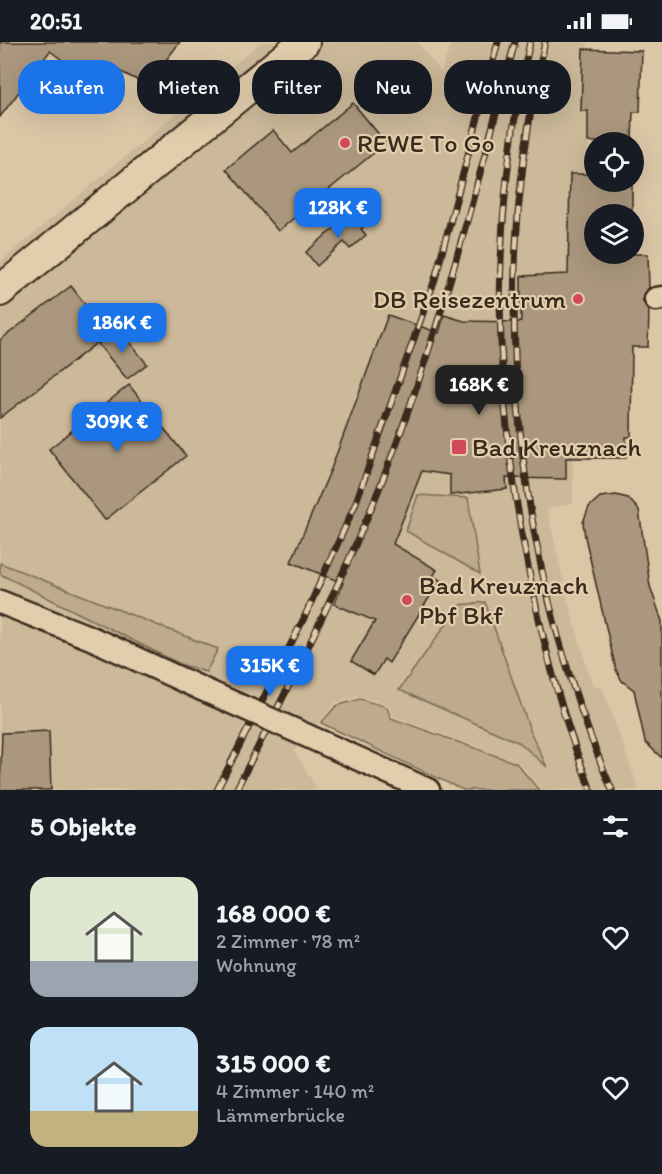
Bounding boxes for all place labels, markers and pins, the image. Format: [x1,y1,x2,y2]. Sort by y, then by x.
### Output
place label: REWE To Go [357,127,495,159]
marker: REWE To Go [338,136,352,150]
pin: 128K € [289,188,387,239]
place label: DB Reisezentrum [373,283,566,315]
marker: DB Reisezentrum [571,292,585,306]
pin: 186K € [73,303,171,354]
pin: 168K € [430,365,528,416]
pin: 309K € [68,402,166,453]
place label: Bad Kreuznach [472,431,642,463]
marker: Bad Kreuznach [450,438,468,456]
place label: Bad Kreuznach Pbf Bkf [419,569,589,631]
marker: Bad Kreuznach Pbf Bkf [400,593,414,607]
pin: 315K € [221,646,319,697]

